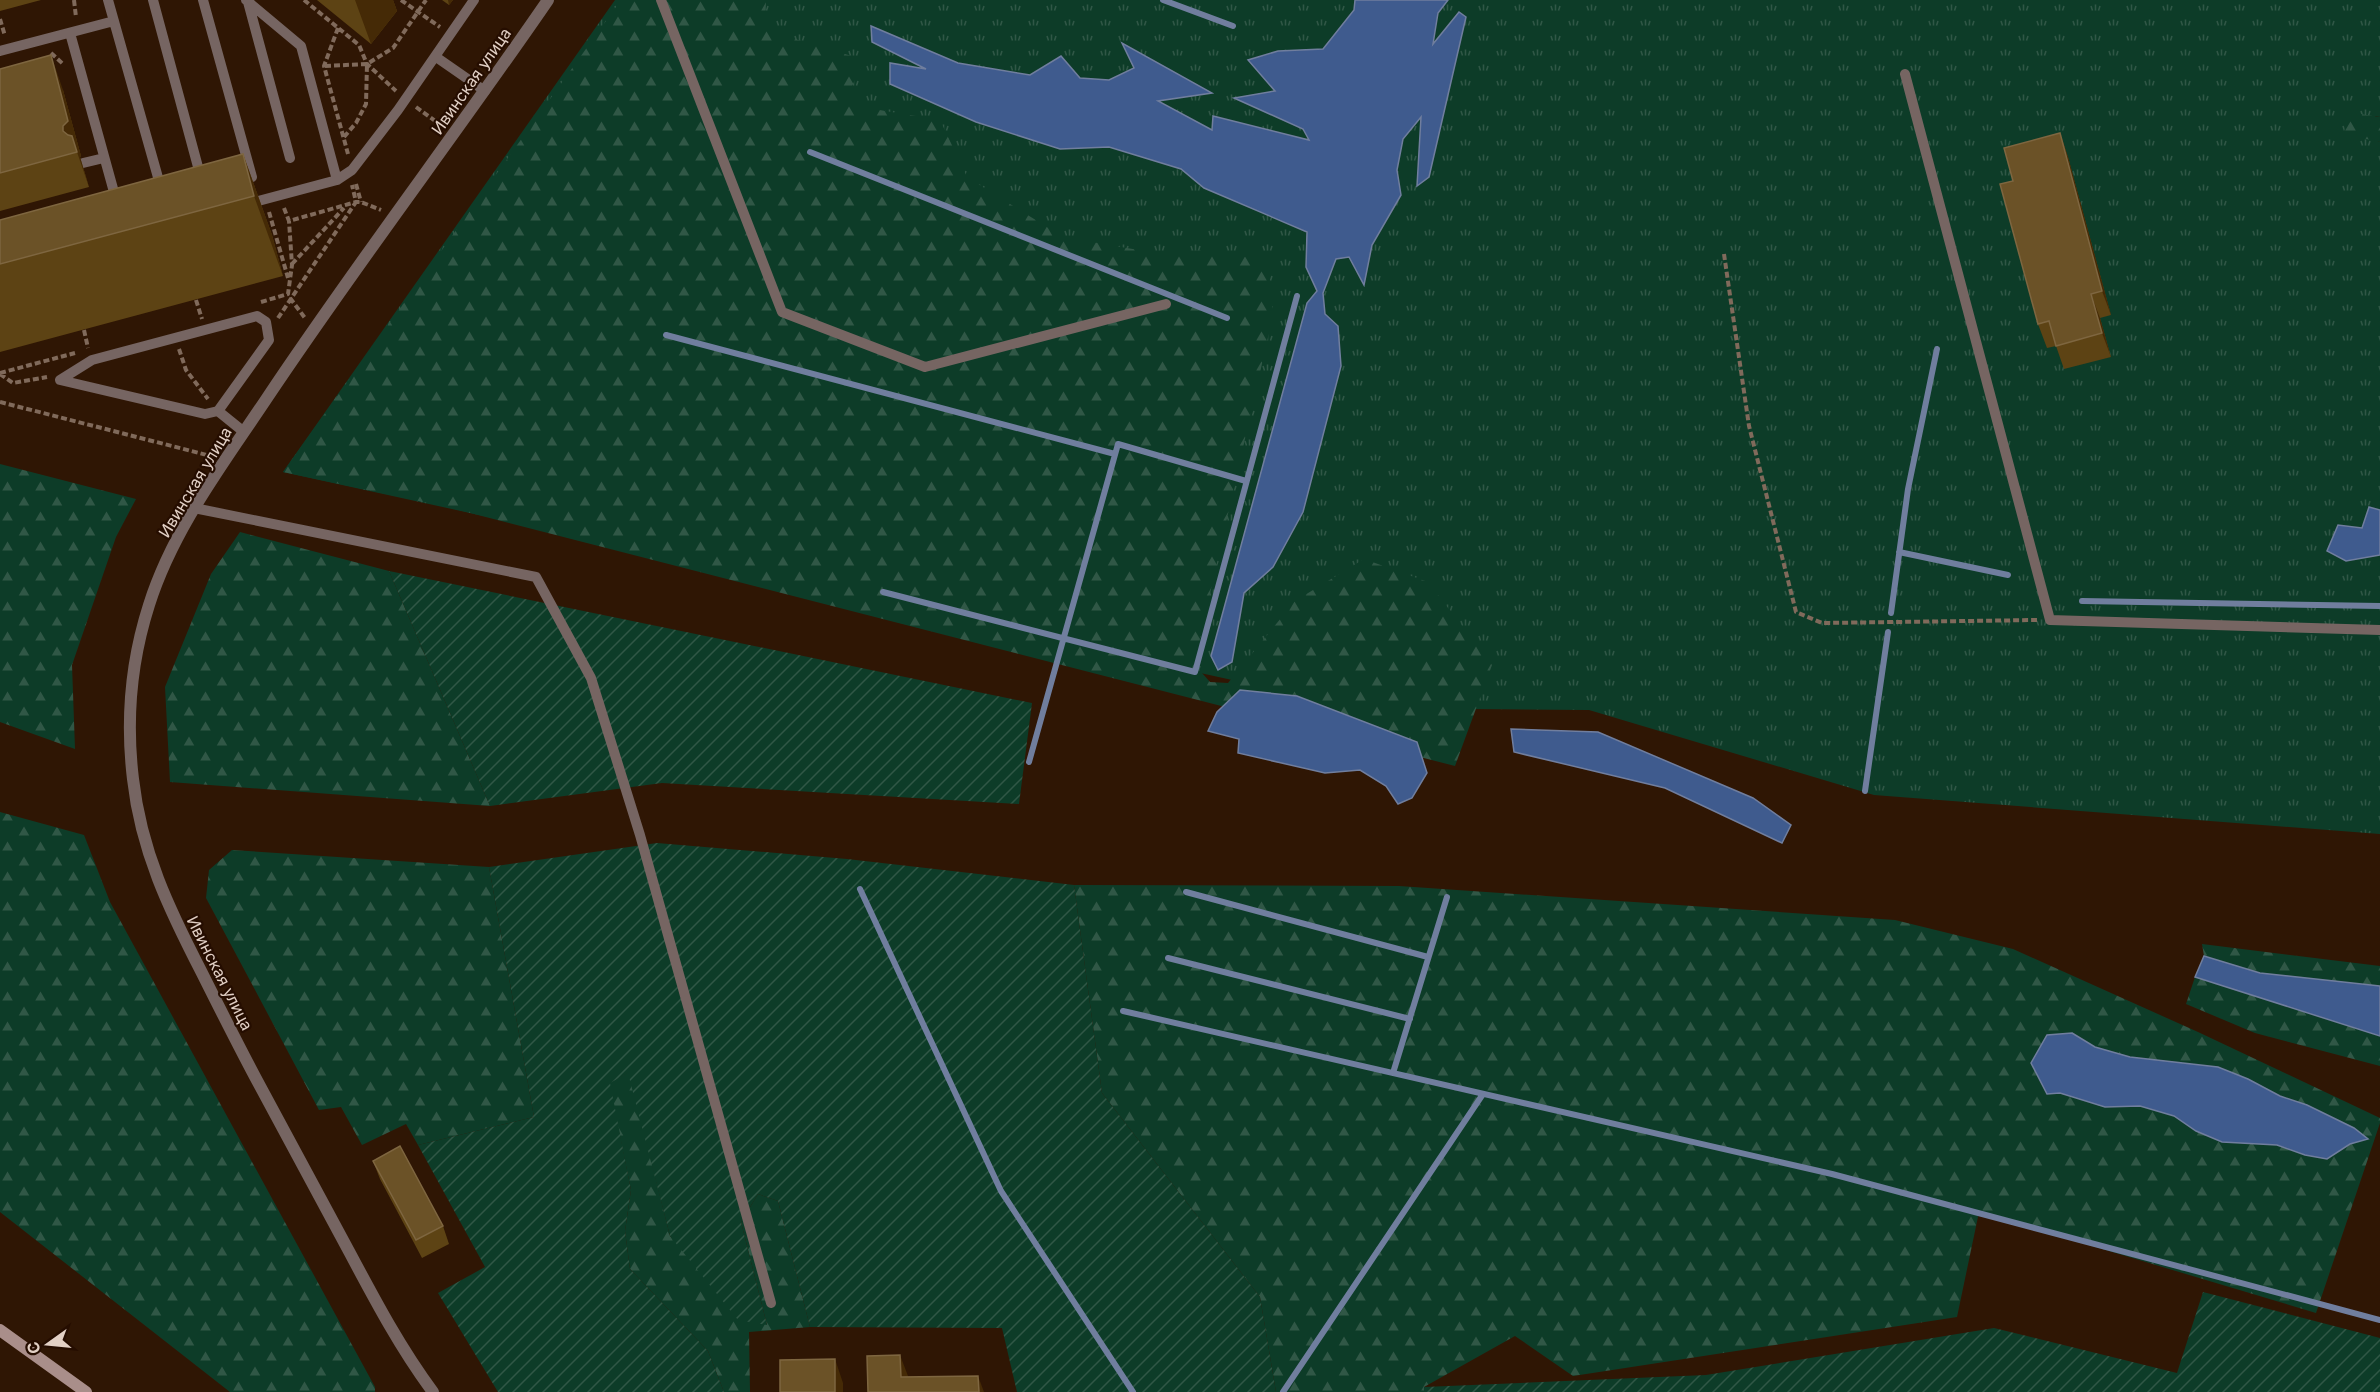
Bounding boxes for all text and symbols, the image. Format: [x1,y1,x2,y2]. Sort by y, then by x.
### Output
street label: Ивинская улица [427,24,515,138]
street label: Ивинская улица [154,423,236,541]
street label: Ивинская улица [183,912,257,1034]
north arrow [18,1314,78,1374]
text: С [22,1339,45,1356]

